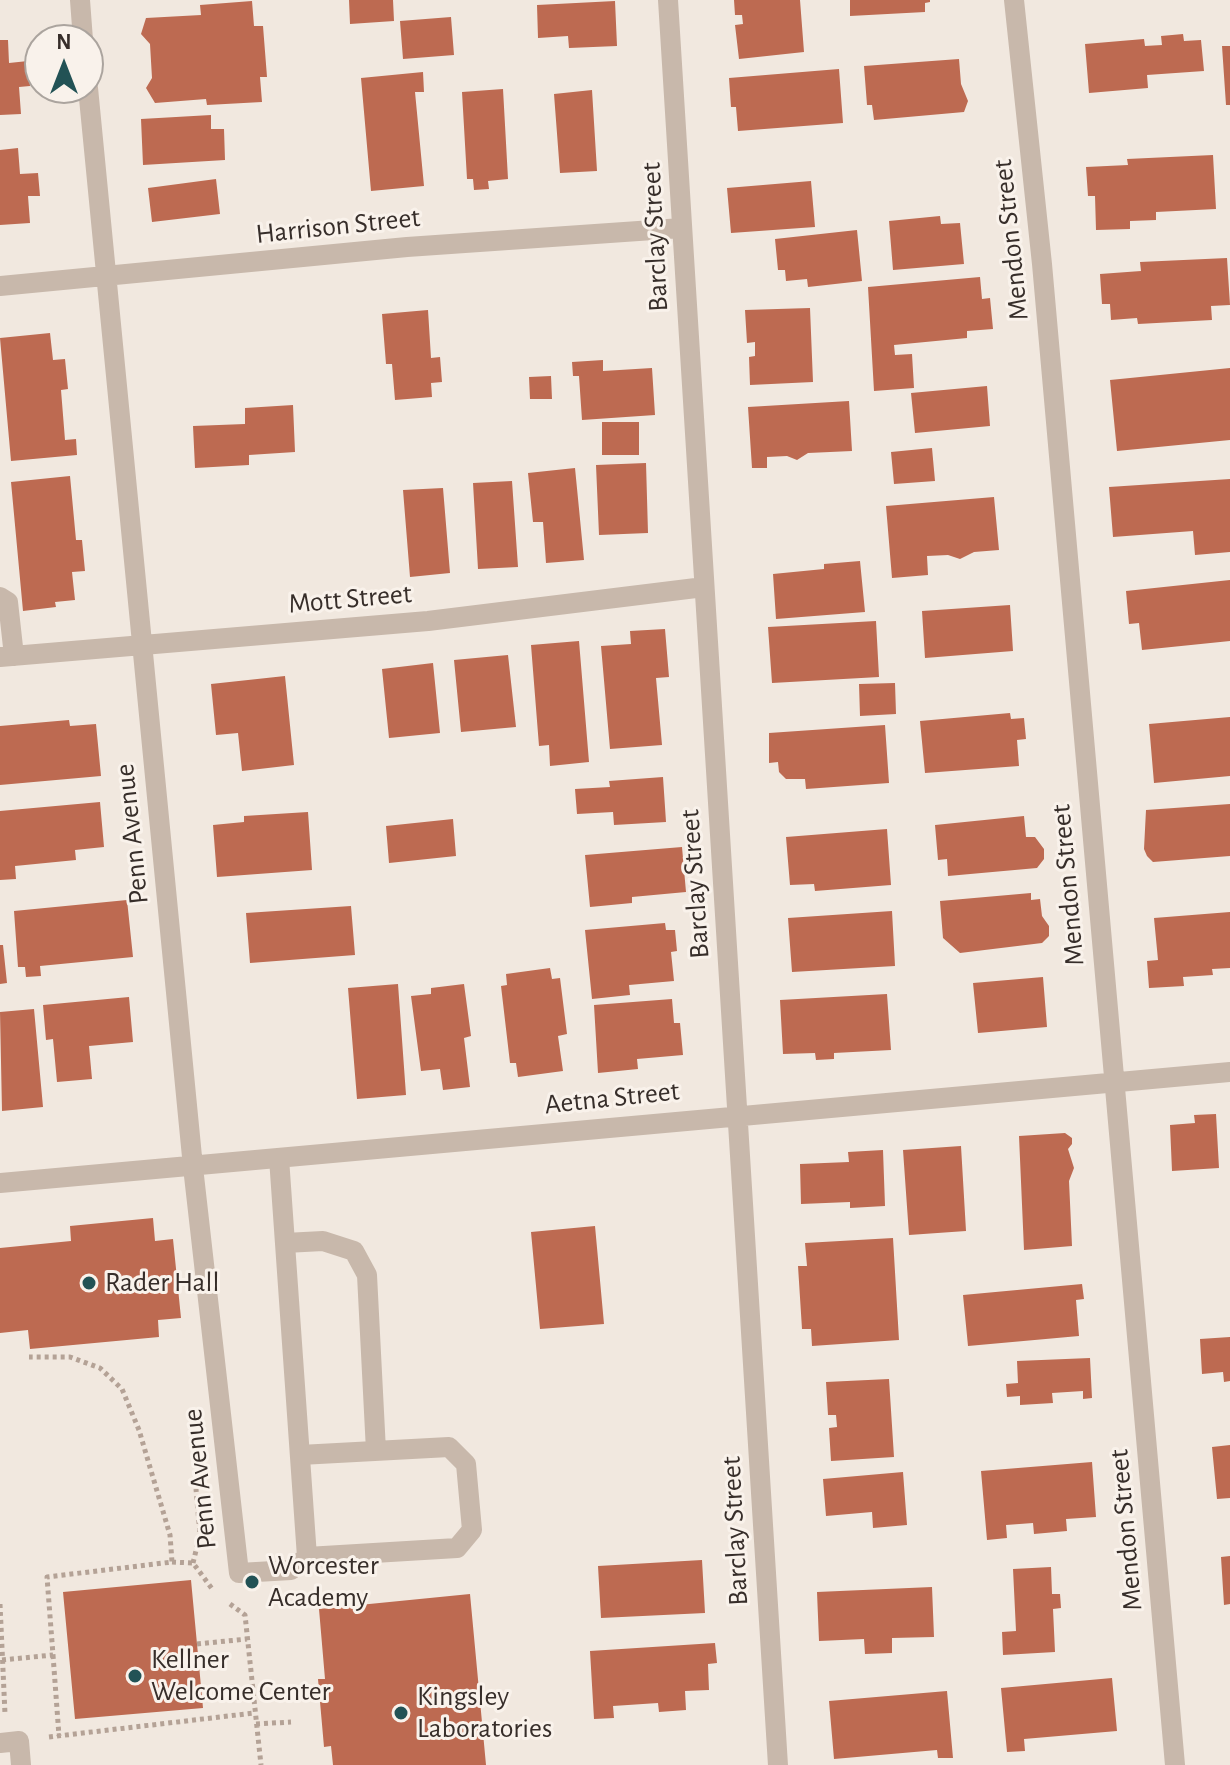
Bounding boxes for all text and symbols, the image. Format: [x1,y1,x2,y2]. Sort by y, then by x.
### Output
north arrow [24,24,104,104]
text: N [56,31,72,53]
street label: Mendon Street [986,158,1036,322]
street label: Barclay Street [634,161,676,313]
street label: Harrison Street [254,201,422,251]
street label: Mott Street [287,577,413,621]
street label: Penn Avenue [108,762,156,906]
street label: Mendon Street [1044,803,1092,967]
street label: Barclay Street [673,808,717,960]
street label: Aetna Street [543,1074,681,1122]
place label: Rader Hall [105,1266,219,1300]
marker: Rader Hall [80,1274,98,1292]
street label: Penn Avenue [176,1407,224,1551]
street label: Mendon Street [1102,1448,1150,1612]
street label: Barclay Street [714,1455,756,1607]
place label: Worcester Academy [268,1549,379,1615]
marker: Worcester Academy [243,1573,261,1591]
place label: Kellner Welcome Center [151,1643,331,1709]
marker: Kellner Welcome Center [126,1667,144,1685]
place label: Kingsley Laboratories [417,1680,552,1746]
marker: Kingsley Laboratories [392,1704,410,1722]

